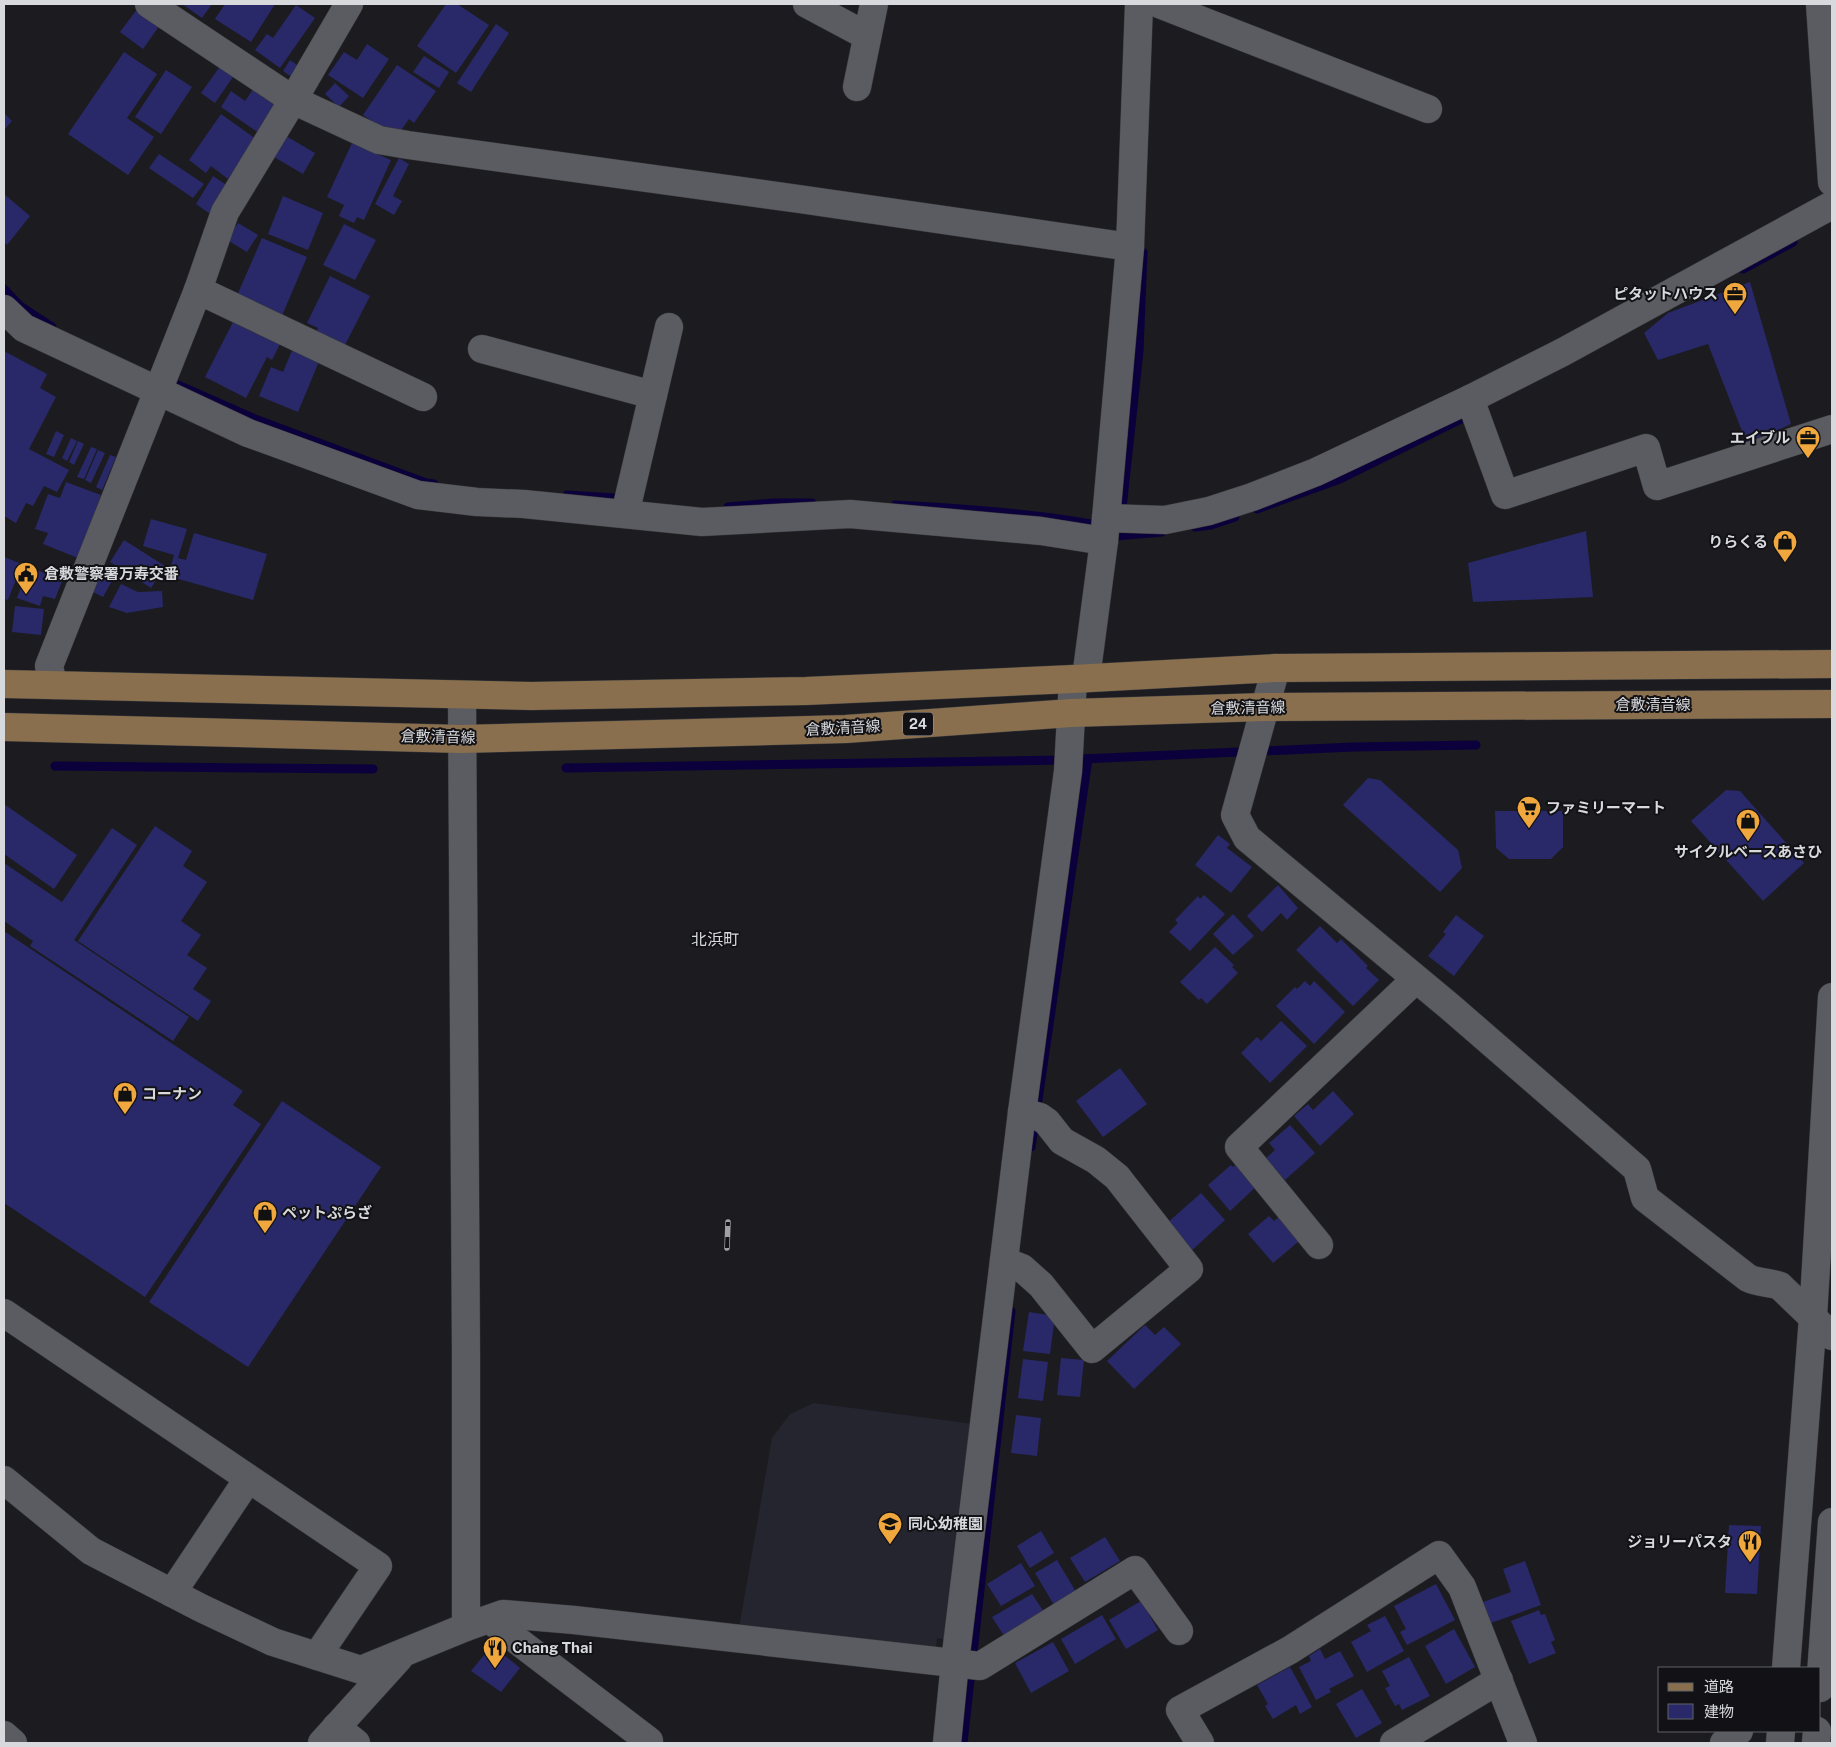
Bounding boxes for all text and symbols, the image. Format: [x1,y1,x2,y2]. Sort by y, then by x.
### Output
office icon: ピタットハウス [1722,281,1748,315]
place label: ピタットハウス [1613,285,1718,302]
office icon: エイブル [1795,425,1821,459]
place label: エイブル [1730,429,1790,446]
shop icon: りらくる [1772,529,1798,563]
place label: りらくる [1708,533,1768,550]
public building icon: 倉敷警察署万寿交番 [13,561,39,595]
place label: 倉敷警察署万寿交番 [44,565,179,582]
street label: 倉敷清音線 [1615,696,1691,713]
street label: 倉敷清音線 [1210,698,1286,717]
road number: 24 [903,712,933,736]
street label: 倉敷清音線 [805,717,881,738]
street label: 倉敷清音線 [400,727,476,746]
supermarket icon: ファミリーマート [1516,795,1542,829]
place label: ファミリーマート [1546,799,1666,816]
shop icon: サイクルベースあさひ [1735,808,1761,842]
place label: サイクルベースあさひ [1674,843,1822,860]
district label: 北浜町 [691,930,739,949]
shop icon: コーナン [112,1081,138,1115]
place label: コーナン [142,1085,202,1102]
shop icon: ペットぷらざ [252,1200,278,1234]
place label: ペットぷらざ [282,1204,372,1221]
school or university icon: 同心幼稚園 [877,1511,903,1545]
place label: 同心幼稚園 [908,1515,983,1532]
restaurant icon: ジョリーパスタ [1737,1529,1763,1563]
place label: ジョリーパスタ [1627,1533,1732,1550]
restaurant icon: Chang Thai [482,1635,508,1669]
place label: Chang Thai [512,1639,592,1656]
legend [1658,1667,1821,1732]
text: 道路 [1704,1678,1734,1695]
text: 建物 [1704,1703,1734,1720]

